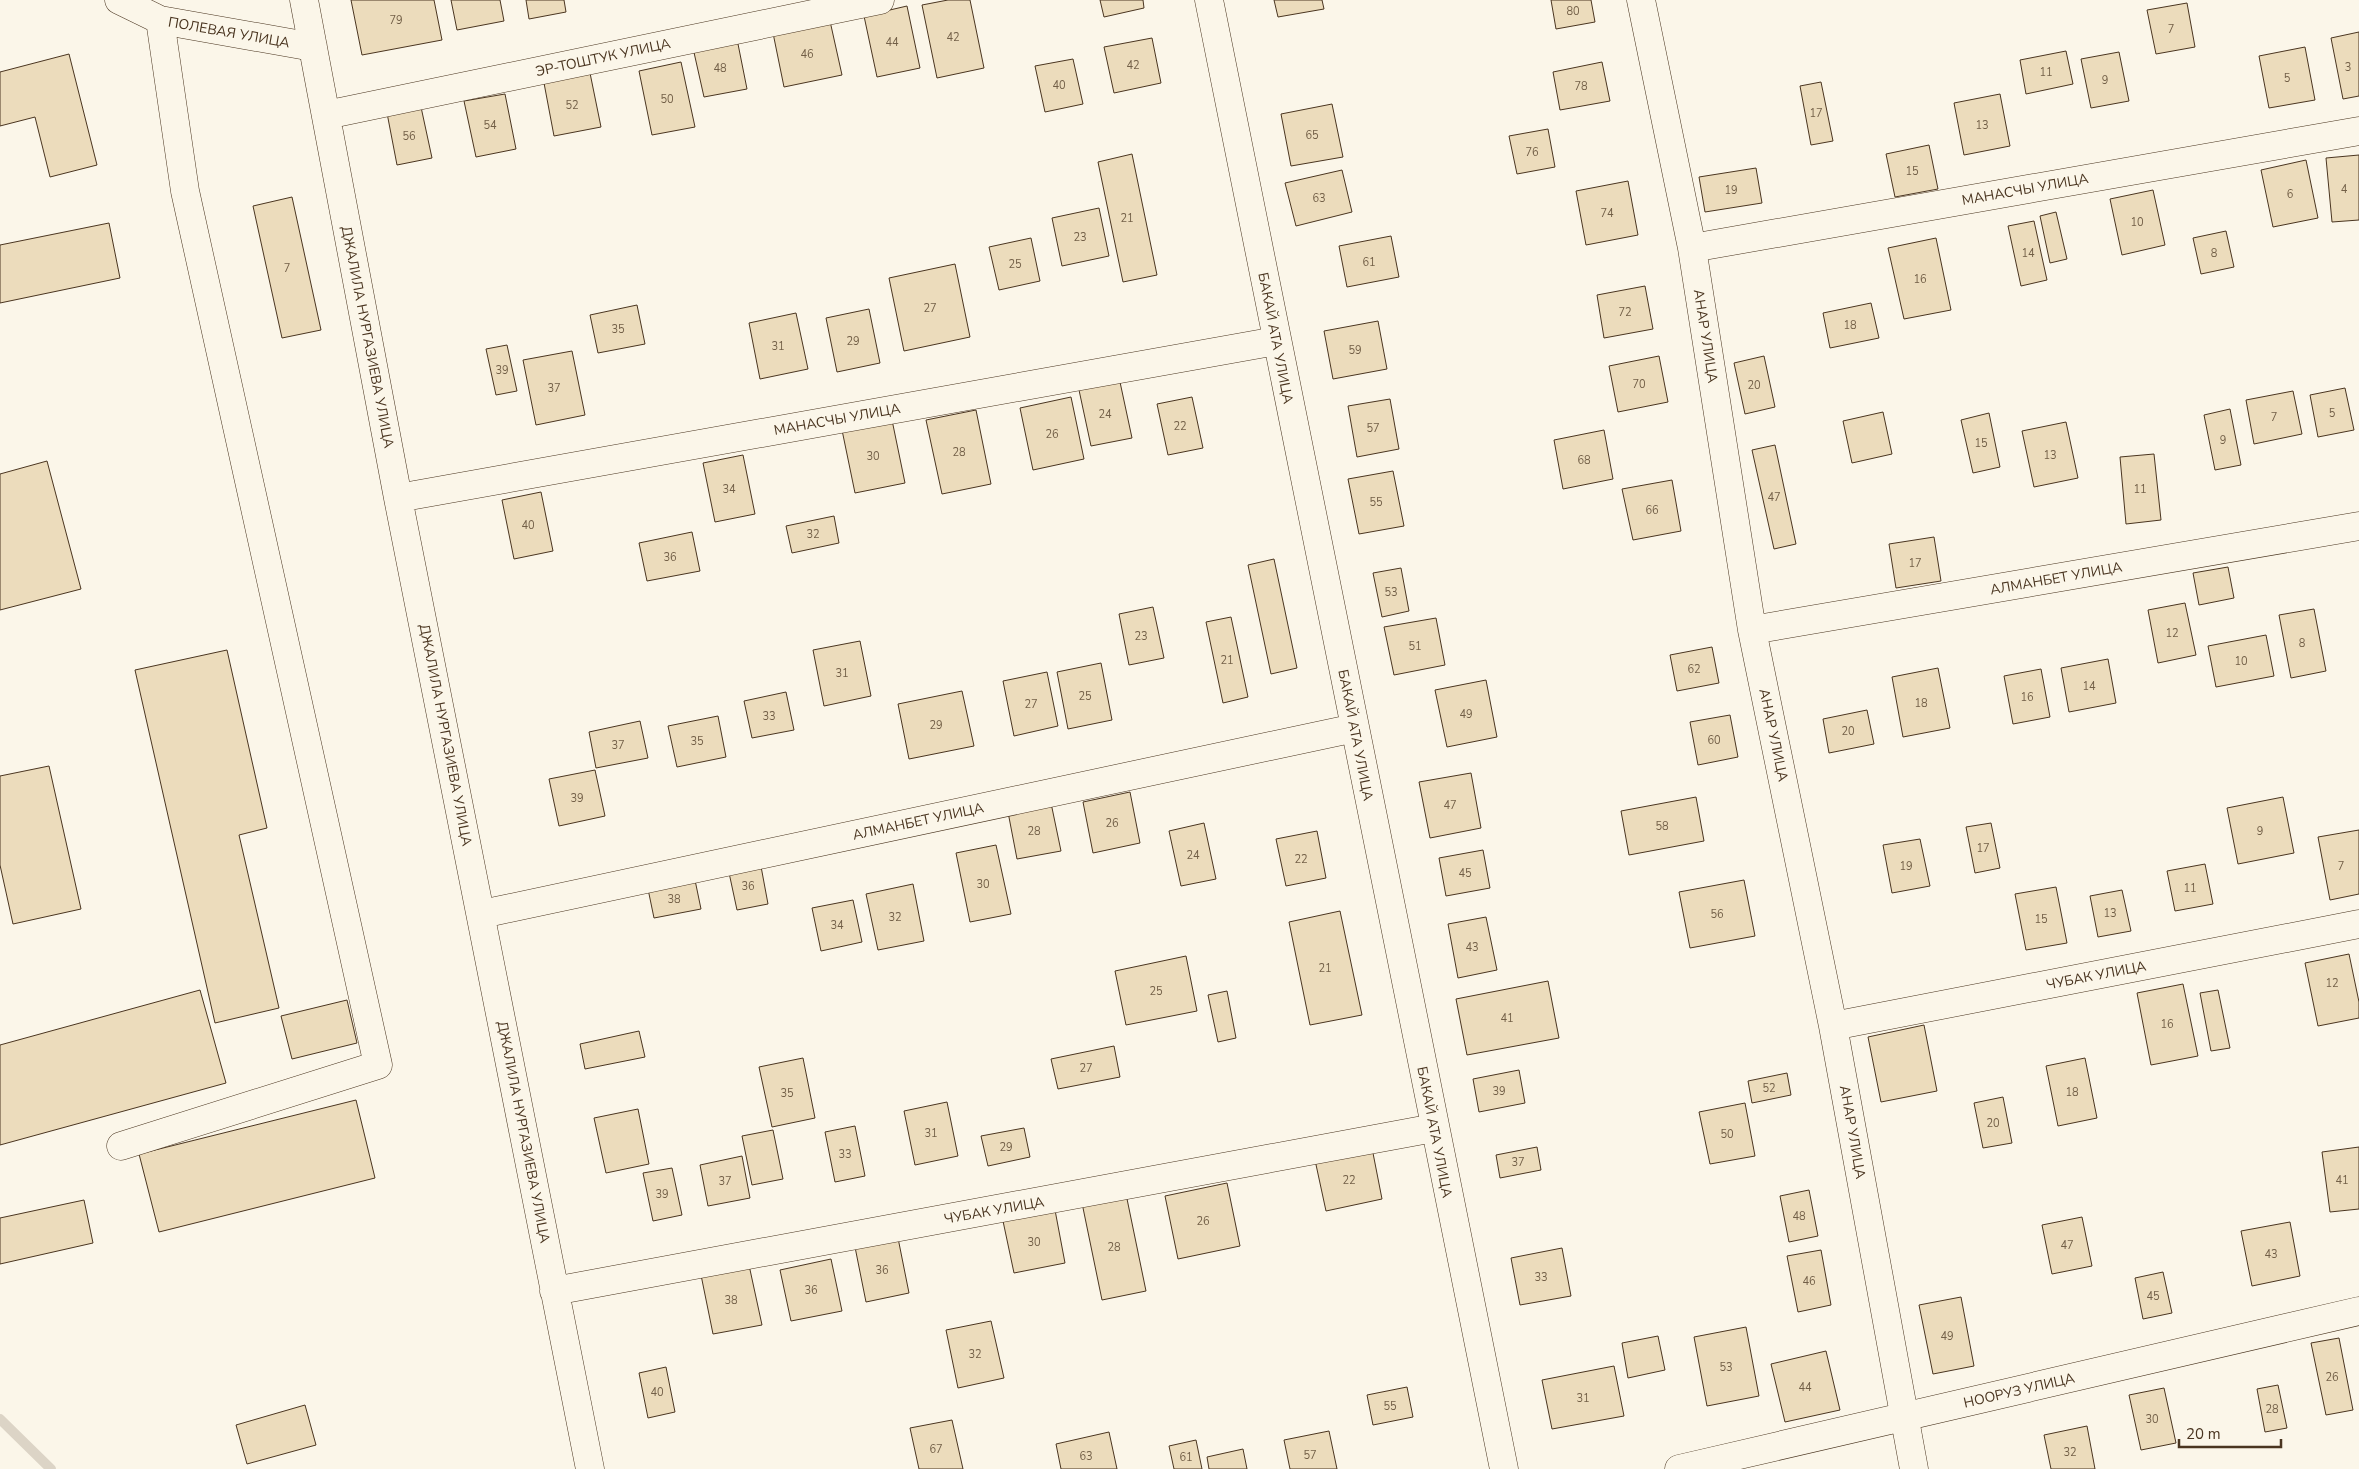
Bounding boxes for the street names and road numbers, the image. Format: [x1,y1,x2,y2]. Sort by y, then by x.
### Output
street label: ПОЛЕВАЯ УЛИЦА [167,12,291,53]
street label: ЭР-ТОШТУК УЛИЦА [534,34,672,81]
street label: МАНАСЧЫ УЛИЦА [1960,169,2090,210]
street label: ДЖАЛИЛА НУРГАЗИЕВА УЛИЦА [337,224,398,450]
street label: БАКАЙ АТА УЛИЦА [1253,271,1298,405]
street label: АНАР УЛИЦА [1689,288,1722,384]
street label: МАНАСЧЫ УЛИЦА [772,399,902,440]
street label: АЛМАНБЕТ УЛИЦА [1989,558,2124,599]
street label: ДЖАЛИЛА НУРГАЗИЕВА УЛИЦА [415,622,476,848]
street label: БАКАЙ АТА УЛИЦА [1333,668,1378,802]
street label: АНАР УЛИЦА [1754,687,1793,783]
street label: АЛМАНБЕТ УЛИЦА [851,798,985,845]
street label: ЧУБАК УЛИЦА [2044,956,2148,994]
street label: ДЖАЛИЛА НУРГАЗИЕВА УЛИЦА [493,1019,554,1245]
street label: БАКАЙ АТА УЛИЦА [1412,1065,1457,1199]
street label: АНАР УЛИЦА [1835,1084,1870,1180]
street label: ЧУБАК УЛИЦА [942,1192,1046,1229]
street label: НООРУЗ УЛИЦА [1962,1368,2077,1413]

